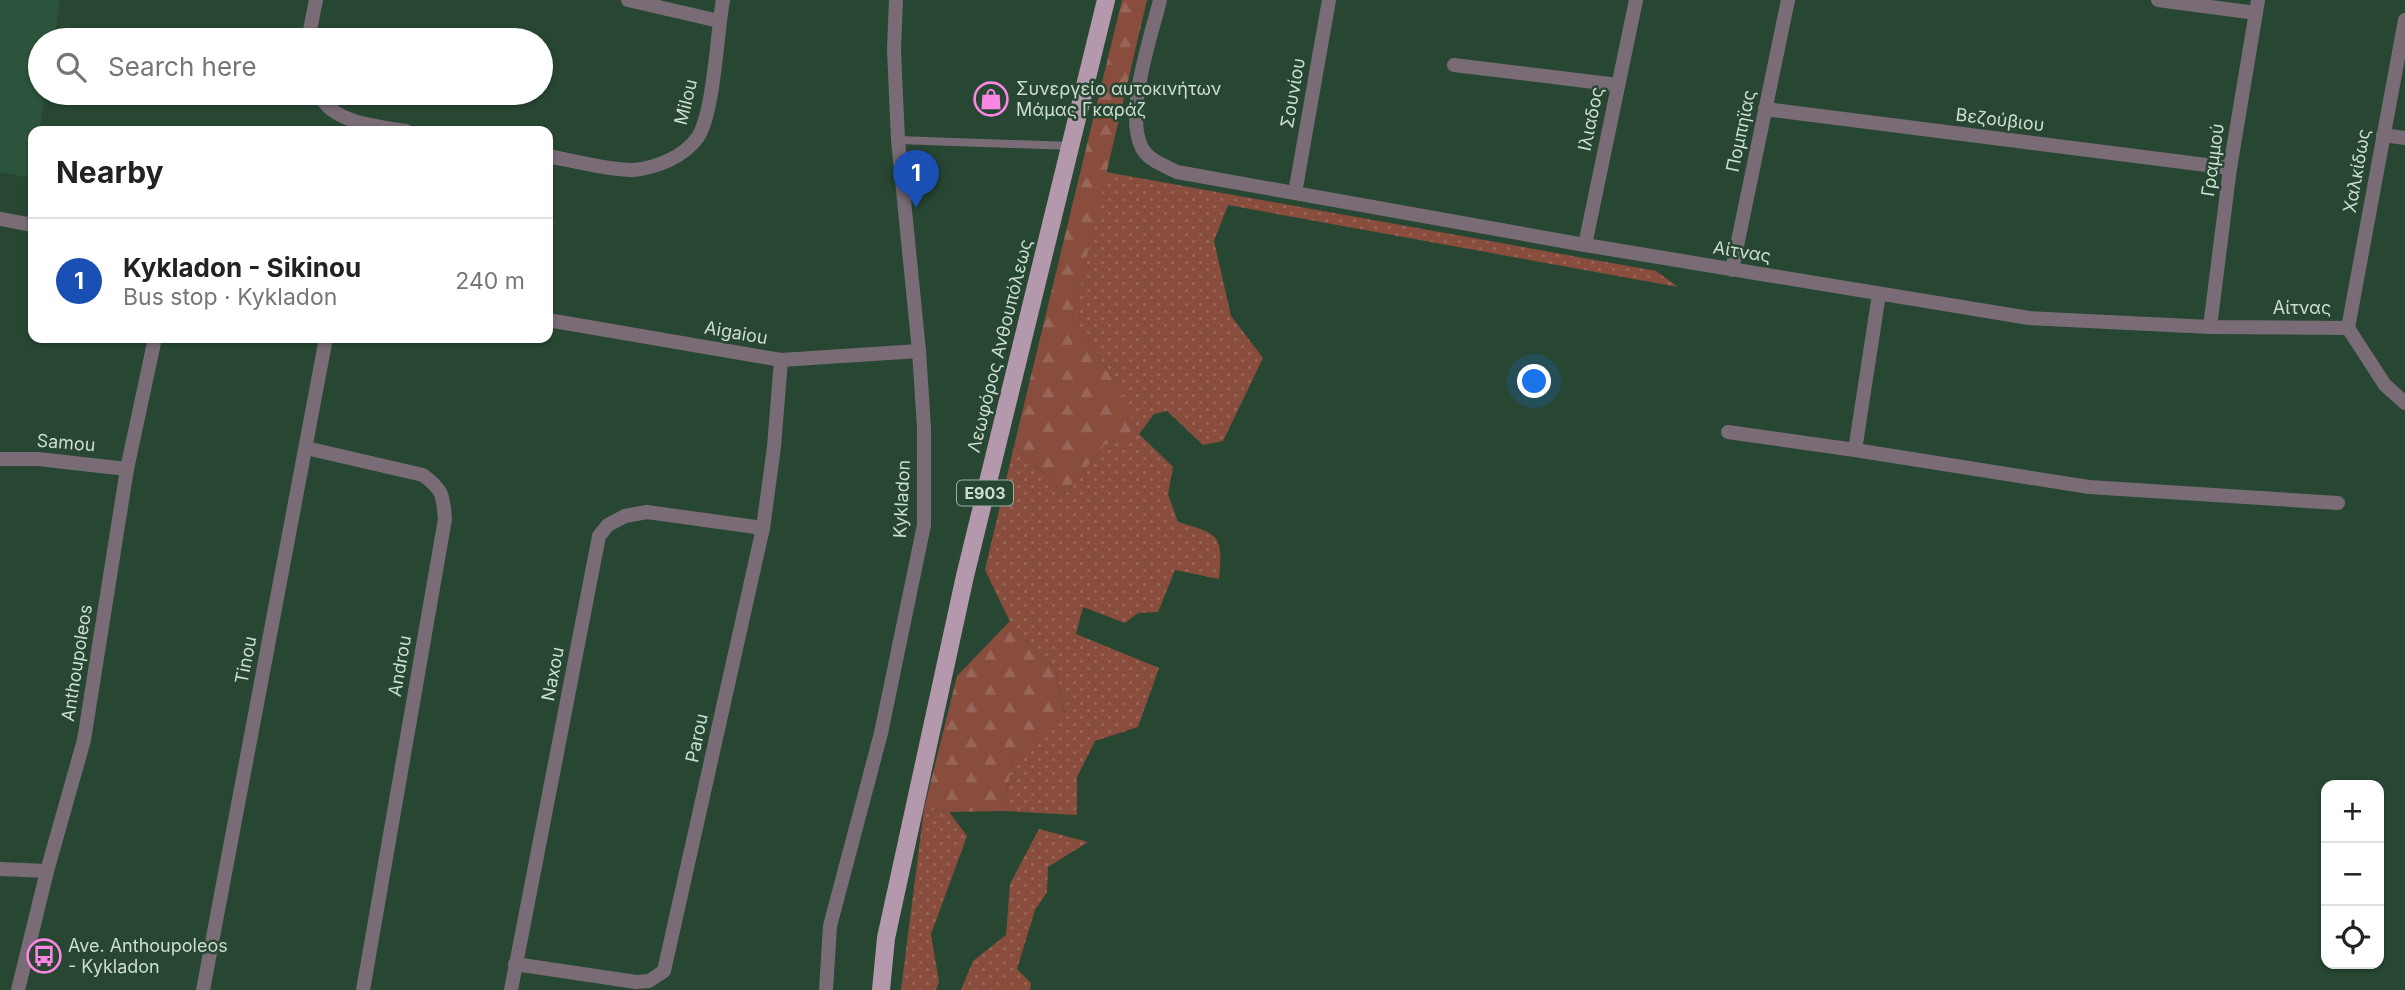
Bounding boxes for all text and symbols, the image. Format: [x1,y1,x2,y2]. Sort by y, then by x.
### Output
search box [28,28,553,105]
icon: search [52,48,90,86]
text: Search here [108,51,257,82]
street label: Σουνίου [1276,56,1309,130]
street label: Milou [670,77,701,127]
place label: Συνεργείο αυτοκινήτων Μάμας Γκαράζ [1016,78,1222,120]
shop icon: Συνεργείο αυτοκινήτων Μάμας Γκαράζ [972,80,1010,118]
street label: Ιλιαδος [1573,85,1608,153]
street label: Πομπηϊας [1722,88,1759,174]
street label: Βεζούβιου [1955,104,2046,135]
street label: Γραμμού [2197,122,2228,198]
street label: Χαλκίδως [2339,127,2374,215]
pin: 1 [893,150,939,208]
text: Nearby [56,154,164,190]
street label: Λεωφόρος Ανθουπόλεως [963,237,1036,455]
street label: Αίτνας [1712,237,1773,266]
text: Kykladon - Sikinou [123,252,361,283]
text: 1 [74,267,84,295]
text: 240 m [455,267,525,295]
text: Bus stop · Kykladon [123,283,337,311]
street label: Αίτνας [2273,297,2331,318]
street label: Aigaiou [703,317,769,348]
your location [1517,364,1551,398]
street label: Samou [36,429,96,456]
street label: Kykladon [889,459,914,539]
road number: E903 [957,480,1013,506]
street label: Anthoupoleos [57,603,96,723]
street label: Tinou [231,634,260,685]
street label: Androu [384,634,415,698]
street label: Naxou [537,645,568,703]
street label: Parou [681,711,712,764]
map controls [2321,780,2384,969]
button: + [2321,780,2384,843]
button: − [2321,843,2384,906]
button: locate [2321,906,2384,969]
place label: Ave. Anthoupoleos - Kykladon [68,935,228,977]
bus stop icon: Ave. Anthoupoleos - Kykladon [25,937,63,975]

